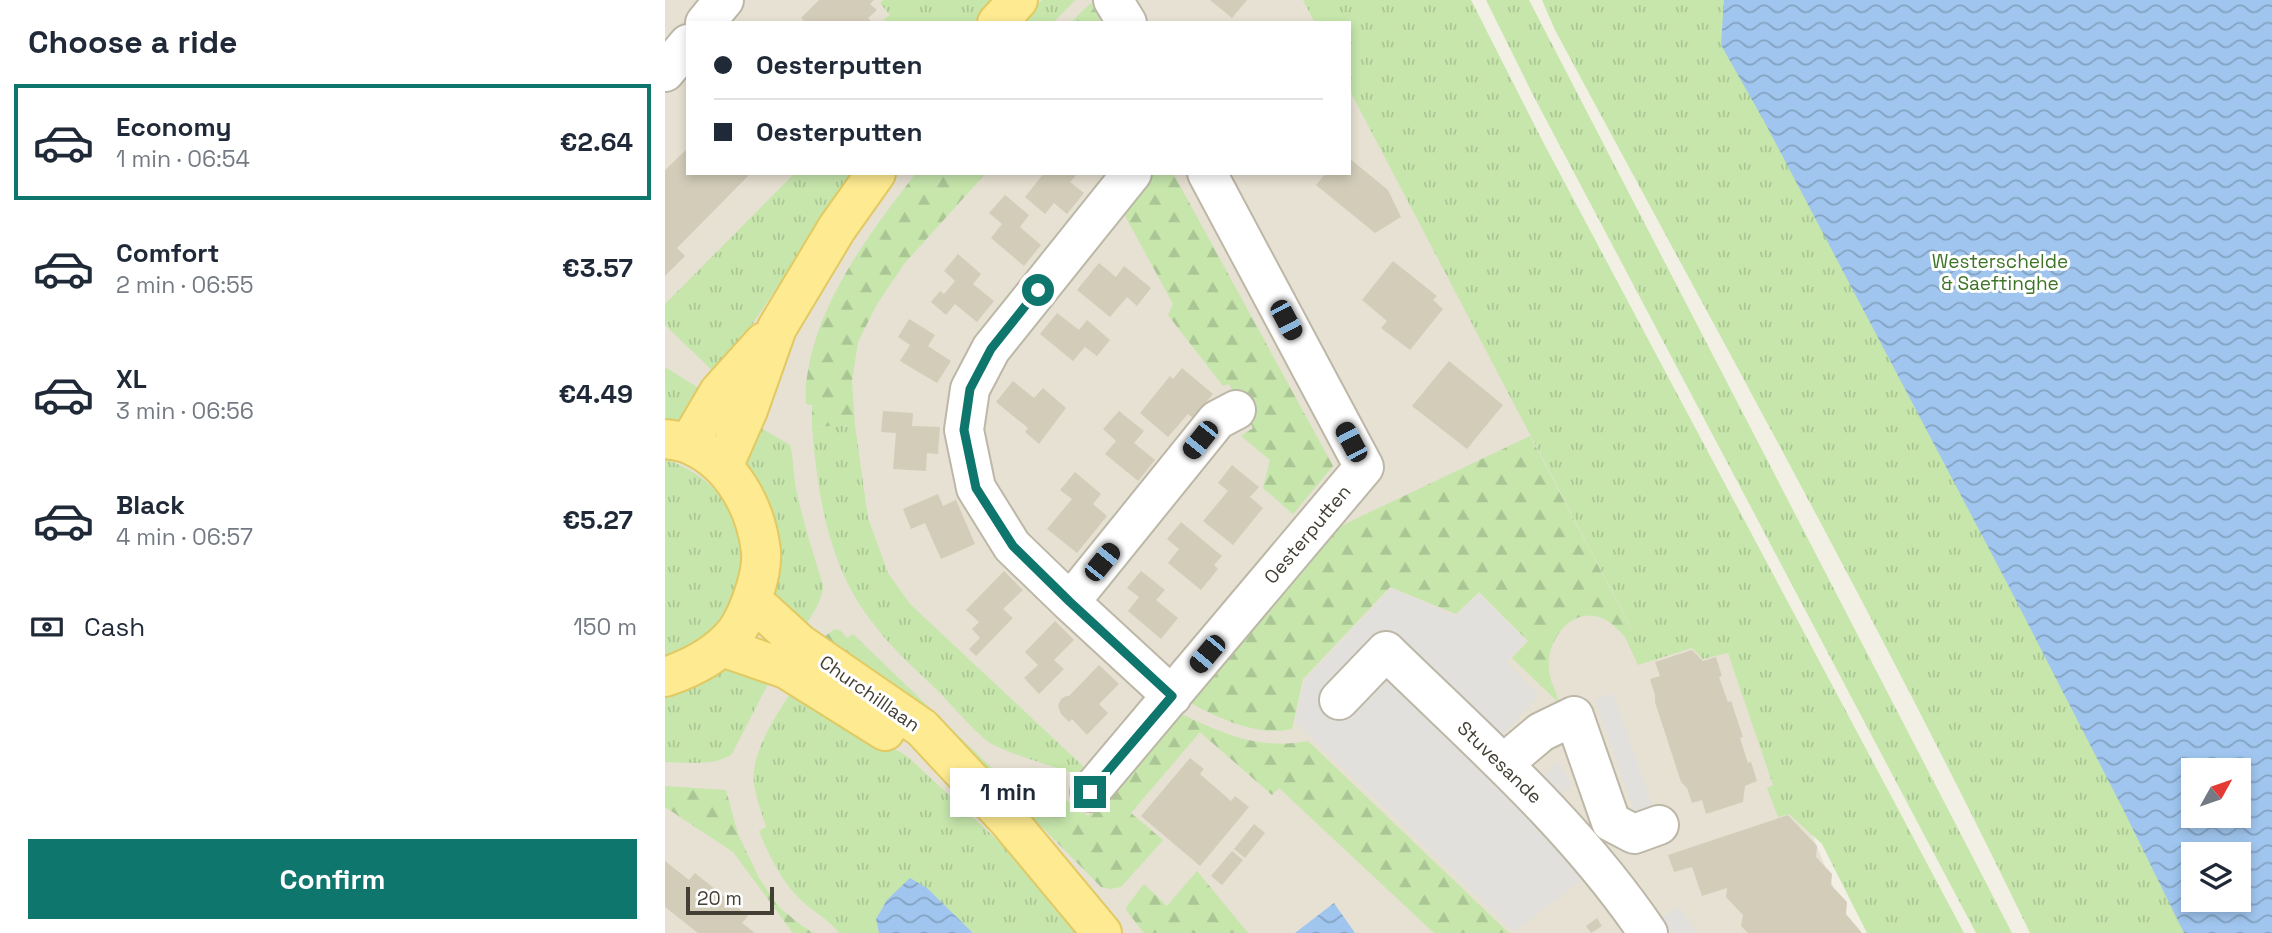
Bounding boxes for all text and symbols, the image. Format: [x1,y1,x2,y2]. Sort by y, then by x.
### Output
text: Choose a ride [28,22,238,62]
text: Oesterputten [756,48,923,82]
text: Economy [116,110,232,144]
icon: car [32,111,95,174]
text: Oesterputten [756,115,923,149]
text: €2.64 [560,125,633,159]
text: 1 min · 06:54 [116,144,250,174]
text: Comfort [116,236,219,270]
icon: car [32,237,95,300]
park label: Westerschelde & Saeftinghe [1932,249,2068,296]
text: €3.57 [562,251,633,285]
text: 2 min · 06:55 [116,270,254,300]
route start [1022,274,1054,306]
car [1267,297,1306,343]
text: XL [116,362,147,396]
icon: car [32,363,95,426]
text: €4.49 [558,377,633,411]
text: 3 min · 06:56 [116,396,254,426]
car [1179,417,1222,463]
car [1332,419,1371,465]
street label: Oesterputten [1259,479,1356,589]
text: Black [116,488,185,522]
icon: car [32,489,95,552]
text: €5.27 [562,503,633,537]
text: 4 min · 06:57 [116,522,253,552]
car [1081,539,1124,585]
icon: cash [28,608,66,646]
text: Cash [84,610,145,644]
text: 150 m [573,612,637,642]
car [1186,631,1229,677]
street label: Churchilllaan [815,650,925,737]
street label: Stuvesande [1452,715,1548,809]
north arrow [2181,758,2251,828]
map controls [2181,758,2251,912]
callout: 1 min [950,768,1065,816]
route end [1074,776,1106,808]
text: 1 min [980,777,1036,807]
button: Confirm [28,839,637,919]
button: layers [2181,842,2251,912]
scale bar [686,884,773,916]
text: 20 m [697,886,742,911]

